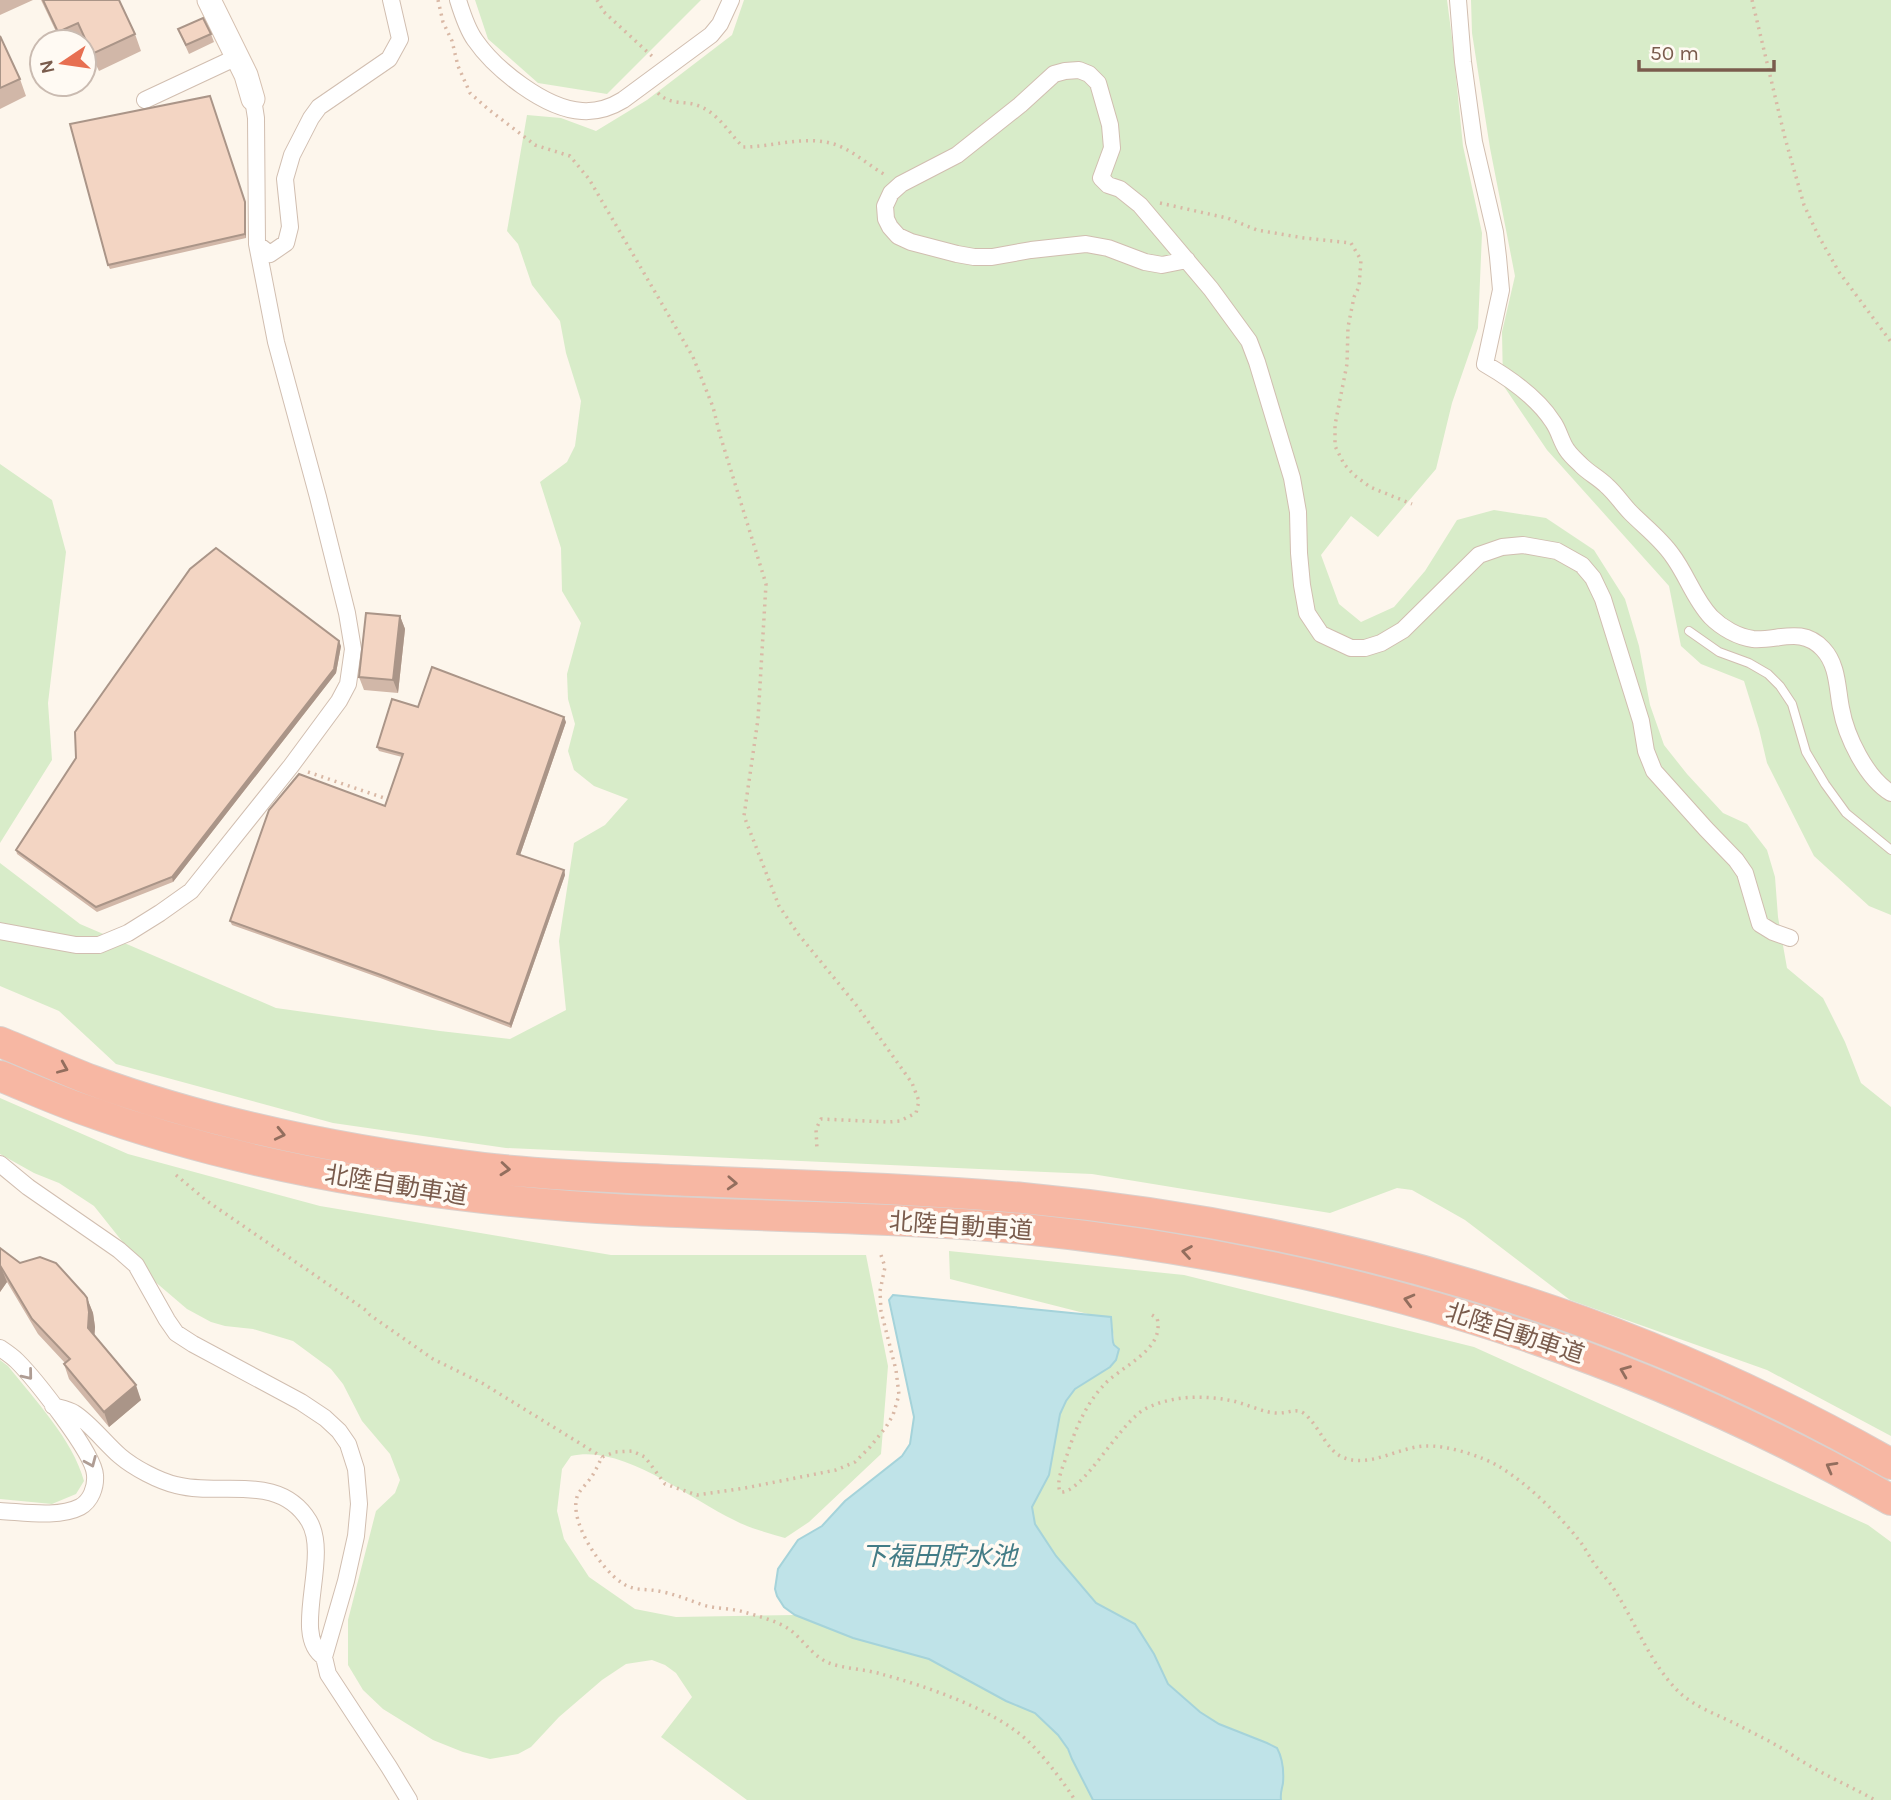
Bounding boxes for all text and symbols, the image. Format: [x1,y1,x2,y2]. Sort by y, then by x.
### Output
north arrow [28,28,98,98]
scale bar [1639,28,1774,72]
text: 50 m [1650,41,1699,65]
text: N [35,57,60,76]
one-way arrow [56,1060,68,1074]
one-way arrow [274,1125,286,1140]
street label: 北陸自動車道 [323,1160,469,1210]
one-way arrow [500,1161,511,1176]
one-way arrow [727,1175,738,1190]
street label: 北陸自動車道 [888,1207,1034,1245]
one-way arrow [1181,1245,1193,1260]
one-way arrow [1403,1294,1415,1308]
street label: 北陸自動車道 [1442,1297,1588,1369]
one-way arrow [1620,1366,1632,1380]
one-way arrow [20,1367,33,1379]
one-way arrow [82,1456,96,1468]
one-way arrow [1826,1462,1839,1475]
water label: 下福田貯水池 [861,1541,1020,1572]

